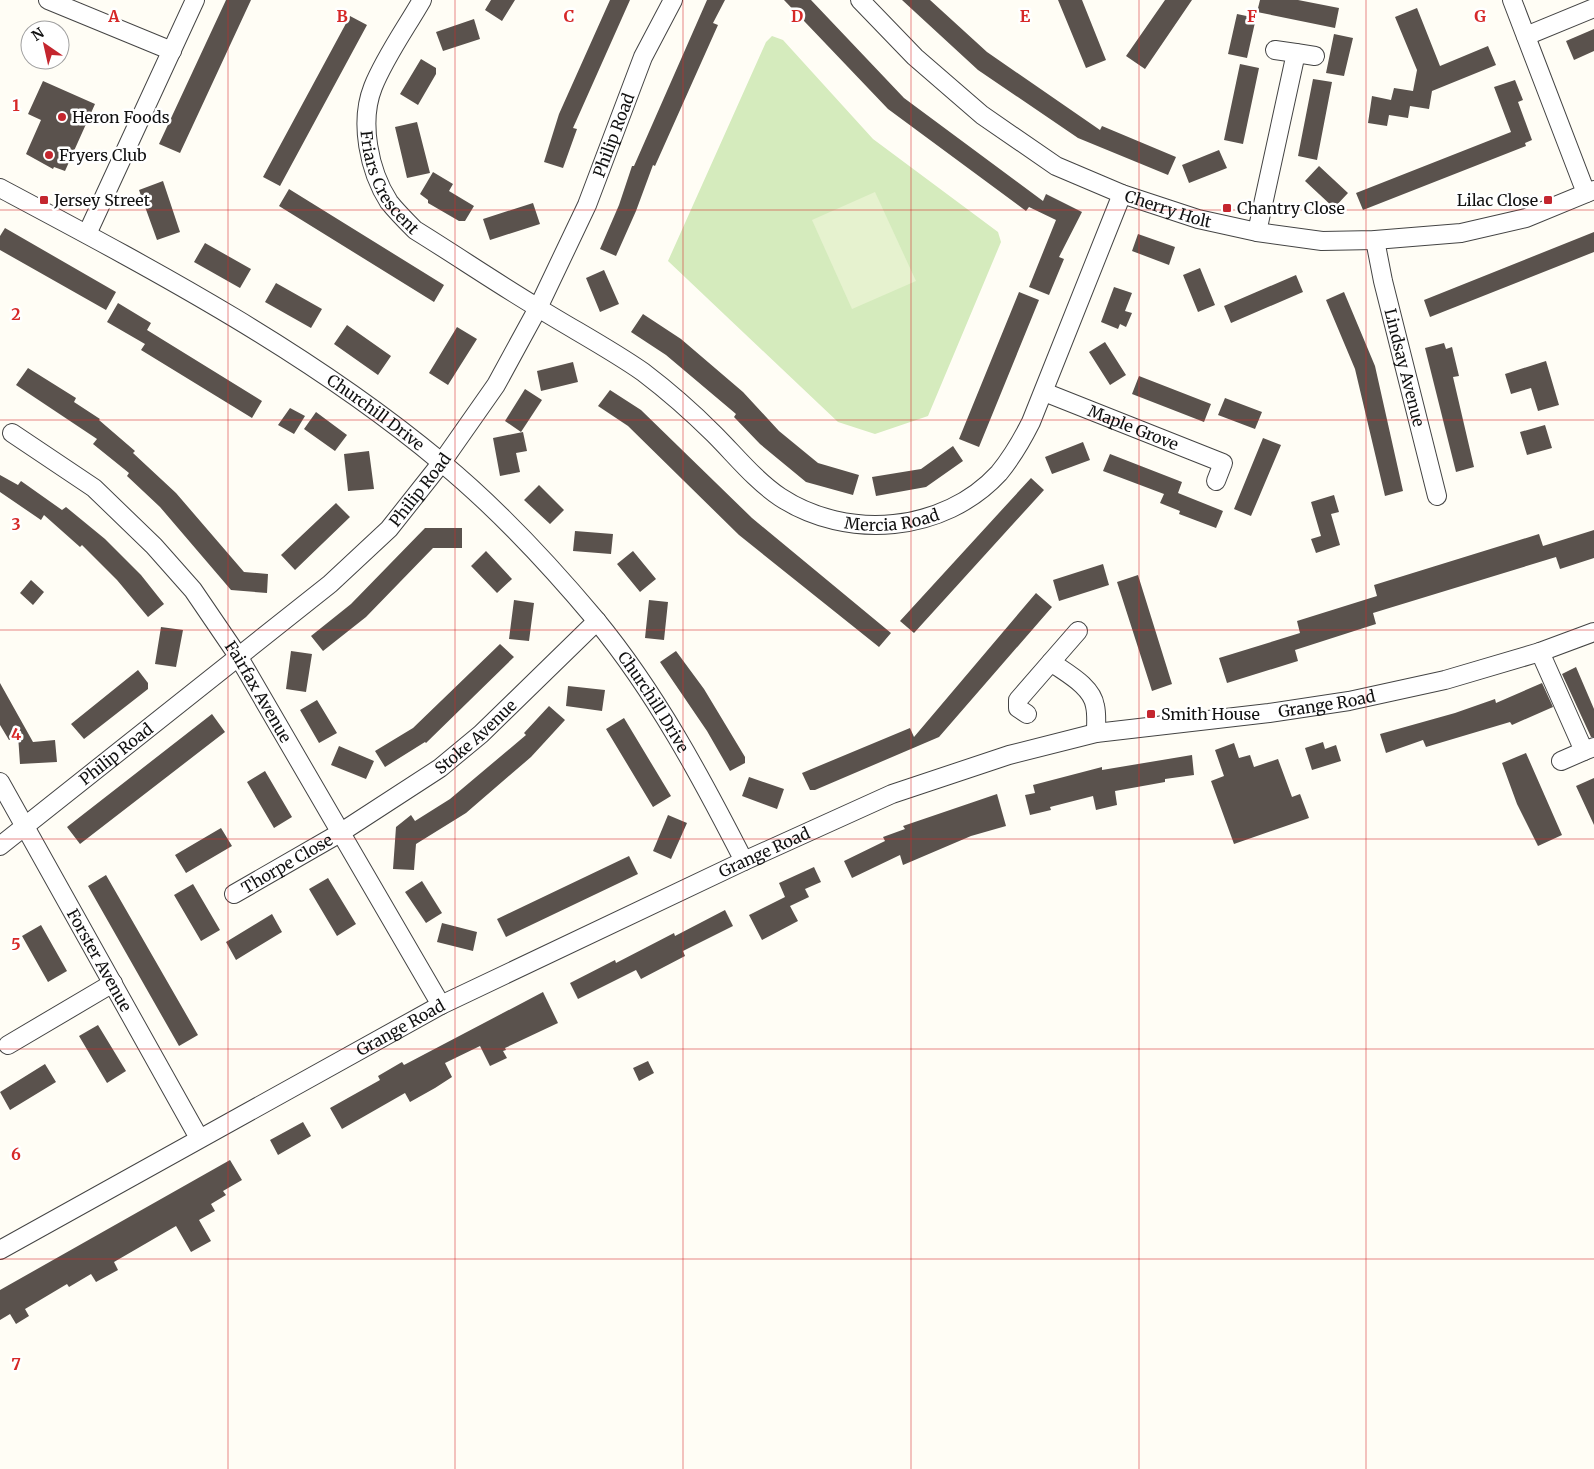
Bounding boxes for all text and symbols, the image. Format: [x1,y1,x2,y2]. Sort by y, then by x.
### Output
text: A [107,6,120,26]
text: B [336,6,348,26]
text: C [564,6,574,26]
text: D [791,6,803,26]
text: E [1020,6,1031,26]
text: F [1247,6,1257,26]
text: G [1474,6,1486,26]
north arrow [20,20,70,70]
text: N [28,24,47,45]
street label: Philip Road [588,90,639,180]
text: 1 [12,95,20,115]
place label: Heron Foods [72,107,170,127]
marker: Heron Foods [56,111,68,123]
street label: Friars Crescent [357,130,424,239]
place label: Fryers Club [59,145,147,165]
marker: Fryers Club [43,149,55,161]
street label: Cherry Holt [1122,186,1214,232]
place label: Jersey Street [53,190,151,210]
place label: Lilac Close [1457,190,1538,210]
marker: Jersey Street [38,194,50,206]
marker: Lilac Close [1542,194,1554,206]
place label: Chantry Close [1237,198,1345,218]
marker: Chantry Close [1221,202,1233,214]
text: 2 [11,304,21,324]
street label: Lindsay Avenue [1380,306,1429,429]
street label: Churchill Drive [323,370,429,455]
street label: Maple Grove [1085,400,1181,454]
street label: Philip Road [385,449,455,531]
street label: Mercia Road [843,504,942,535]
text: 3 [11,514,21,534]
street label: Fairfax Avenue [221,637,296,746]
street label: Churchill Drive [614,647,694,756]
street label: Grange Road [1277,686,1377,722]
street label: Stoke Avenue [431,695,521,778]
place label: Smith House [1161,704,1260,724]
marker: Smith House [1145,708,1157,720]
street label: Philip Road [75,718,157,789]
text: 4 [11,724,21,744]
street label: Grange Road [715,822,813,882]
street label: Thorpe Close [238,830,336,898]
street label: Forster Avenue [63,905,136,1015]
text: 5 [11,934,21,954]
street label: Grange Road [353,995,448,1060]
text: 6 [11,1144,21,1164]
text: 7 [11,1354,21,1374]

